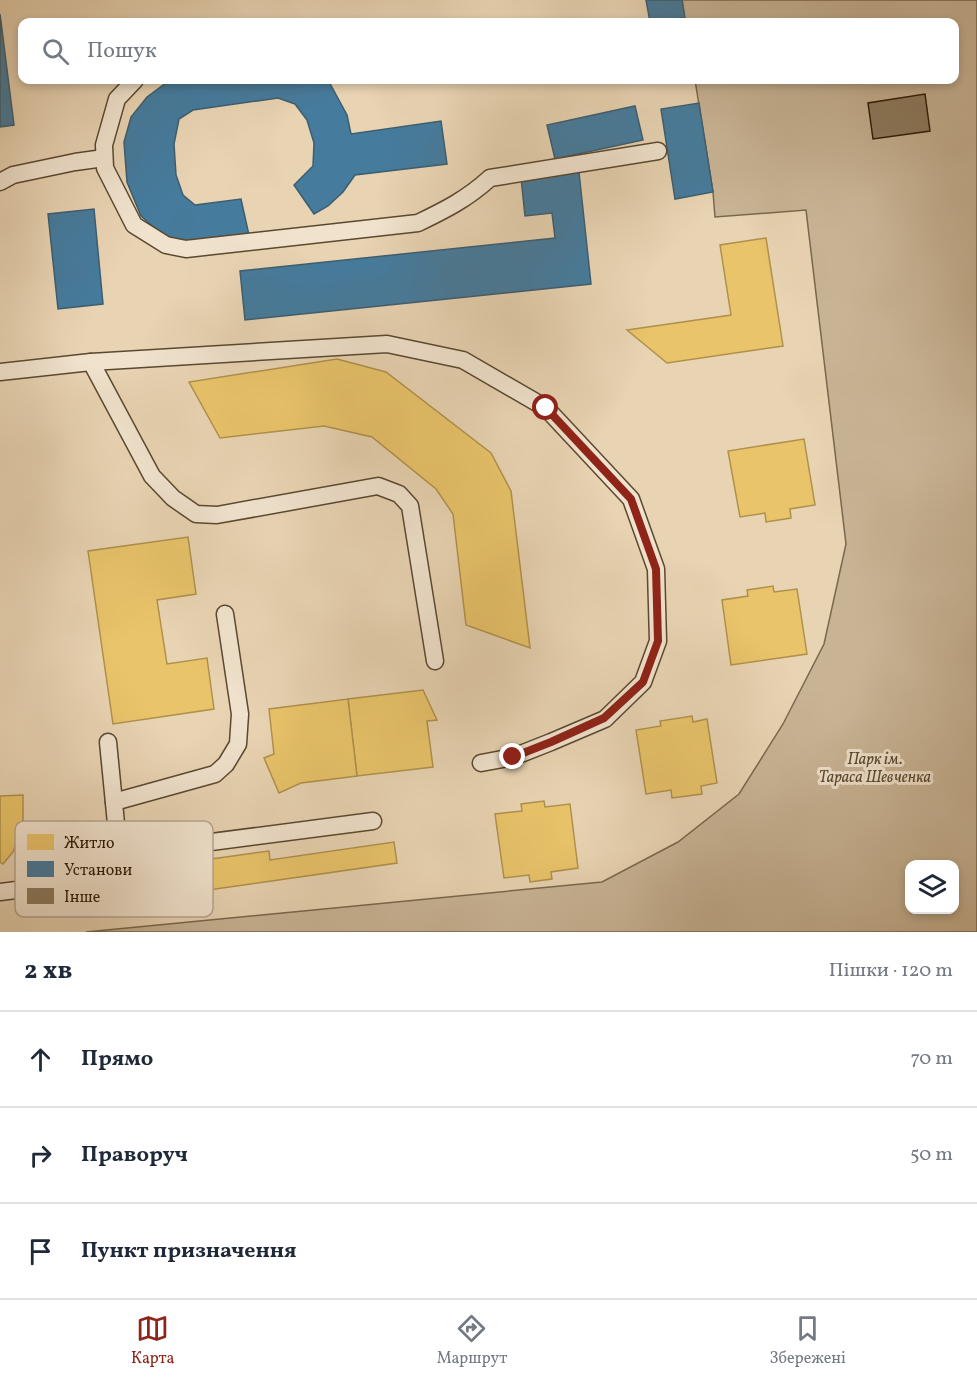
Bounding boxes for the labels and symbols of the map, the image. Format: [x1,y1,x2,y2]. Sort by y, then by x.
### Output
route start [532,394,558,420]
route end [499,743,525,769]
park label: Парк ім. Тараса Шевченка [819,749,932,789]
legend [15,821,213,917]
text: Житло [64,833,114,855]
text: Установи [64,860,132,882]
text: Інше [64,887,100,909]

